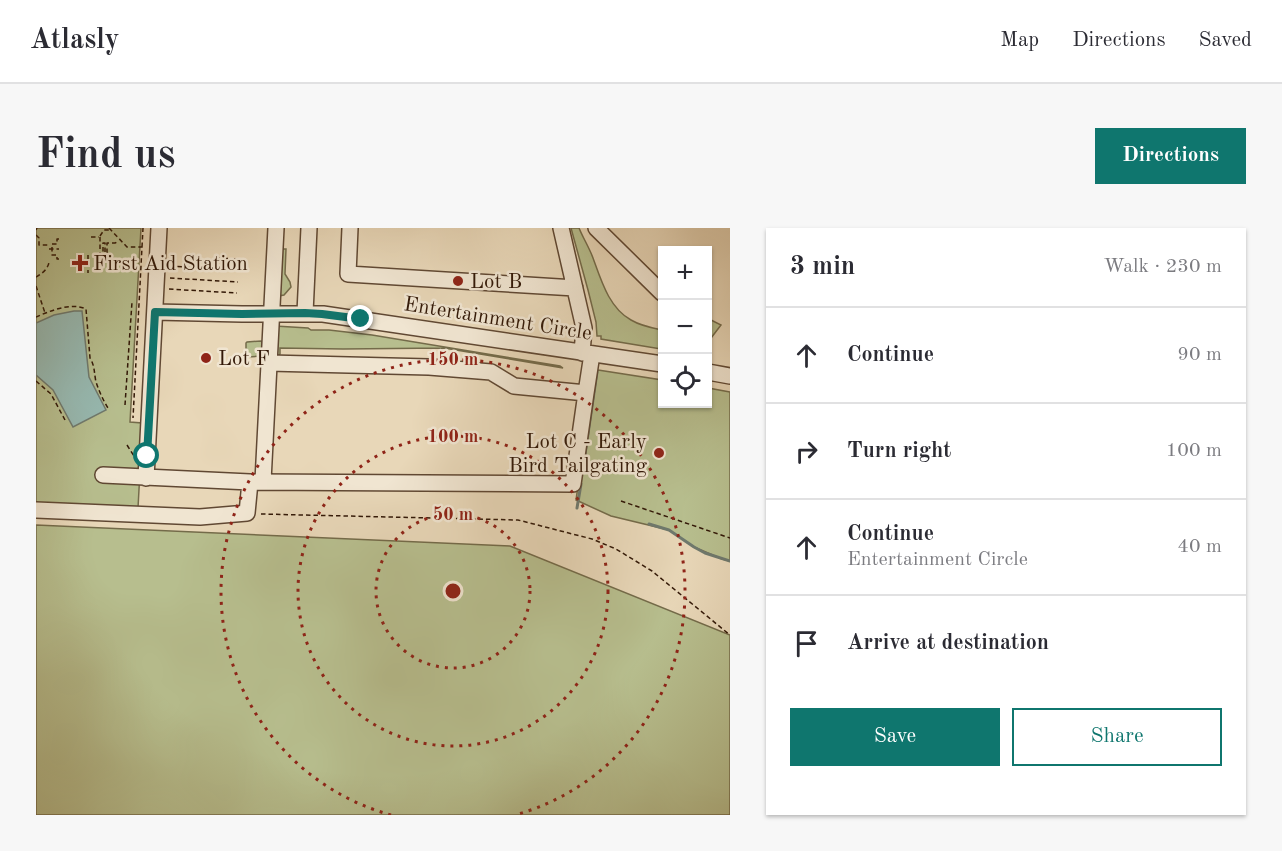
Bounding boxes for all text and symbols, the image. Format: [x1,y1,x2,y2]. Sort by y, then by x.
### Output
text: Atlasly [30,27,120,55]
text: Map [1000,30,1039,51]
text: Directions [1072,30,1166,51]
text: Saved [1199,30,1252,51]
button: Directions [1095,128,1246,184]
text: Find us [36,135,175,177]
map controls [658,246,712,408]
button: + [658,246,712,300]
marker: First Aid Station [71,254,89,272]
place label: First Aid Station [93,254,248,275]
text: 3 min [790,254,855,280]
text: Walk · 230 m [1103,257,1222,277]
place label: Lot B [470,272,522,293]
marker: Lot B [451,274,465,288]
street label: Entertainment Circle [402,294,593,345]
button: − [658,300,712,354]
route end [347,305,373,331]
icon: ahead [790,339,823,372]
text: Continue [847,344,934,366]
text: 90 m [1177,345,1222,365]
place label: Lot F [218,349,270,370]
marker: Lot F [199,351,213,365]
text: 150 m [428,351,478,369]
button: locate [658,354,712,408]
text: 100 m [428,428,478,446]
place label: Lot C - Early Bird Tailgating [508,432,648,477]
icon: right [790,435,823,468]
text: Turn right [847,440,951,462]
text: 100 m [1166,441,1222,461]
route start [133,442,159,468]
marker: Lot C - Early Bird Tailgating [652,446,666,460]
text: 50 m [433,506,473,524]
text: Continue [847,523,934,545]
icon: ahead [790,531,823,564]
text: 40 m [1177,537,1222,557]
text: Entertainment Circle [847,550,1028,570]
centre of rings [443,581,463,601]
icon: arrive [790,627,823,660]
text: Arrive at destination [847,632,1049,654]
button: Save [790,708,1000,766]
button: Share [1012,708,1222,766]

